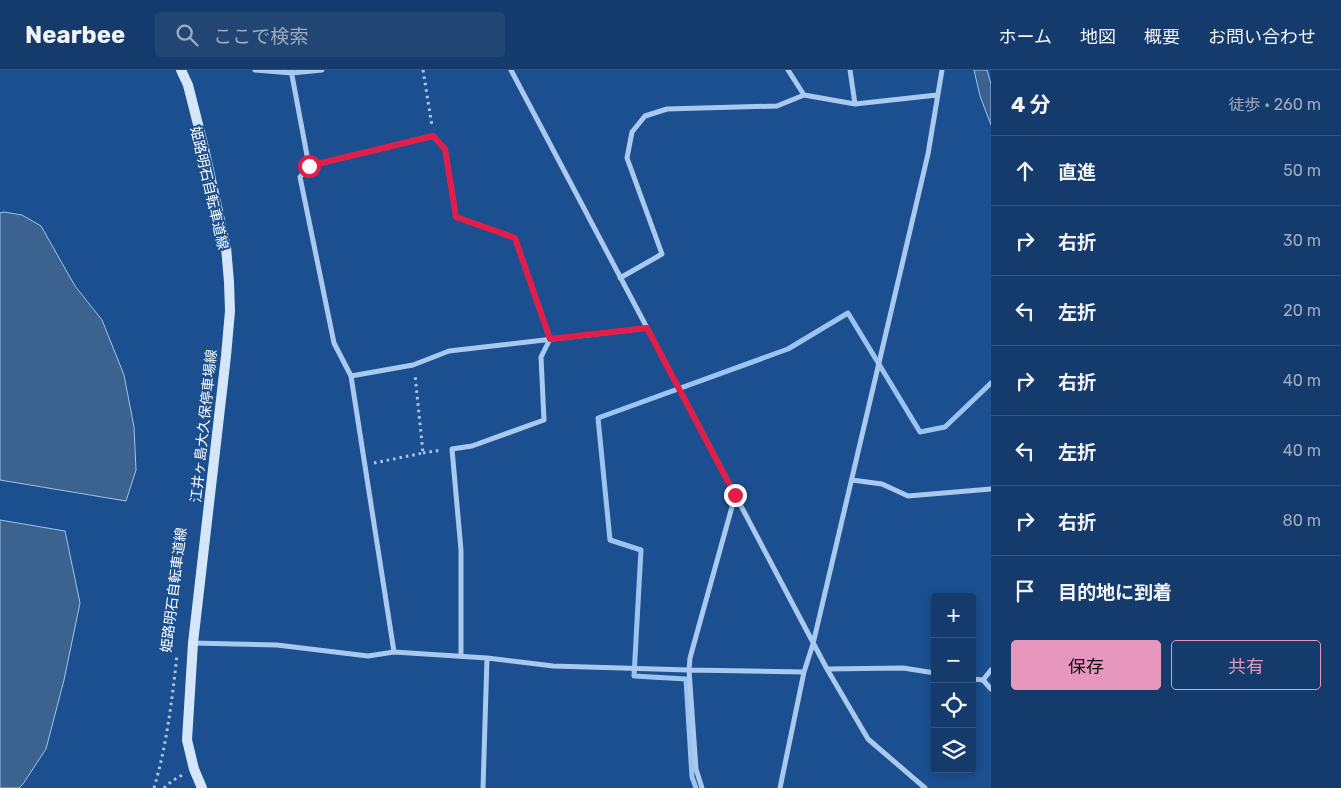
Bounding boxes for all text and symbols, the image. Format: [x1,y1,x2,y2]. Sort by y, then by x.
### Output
search box [155,12,505,57]
text: Nearbee [25,21,125,49]
icon: search [173,21,201,49]
text: ここで検索 [213,25,308,48]
text: ホーム [999,26,1052,48]
text: 地図 [1080,26,1116,48]
text: 概要 [1144,26,1180,48]
text: お問い合わせ [1208,26,1316,48]
text: 4 分 [1011,92,1051,117]
text: 徒歩 · 260 m [1229,95,1321,114]
street label: 姫路明石自転車道線 [187,125,231,251]
route start [298,155,321,178]
icon: ahead [1011,157,1039,185]
text: 直進 [1058,161,1096,184]
text: 50 m [1283,161,1321,180]
icon: right [1011,227,1039,255]
text: 右折 [1058,231,1096,254]
text: 30 m [1283,231,1321,250]
icon: left [1011,297,1039,325]
text: 左折 [1058,301,1096,324]
text: 20 m [1283,301,1321,320]
street label: 江井ヶ島大久保停車場線 [187,349,221,503]
icon: right [1011,367,1039,395]
text: 右折 [1058,371,1096,394]
text: 40 m [1283,371,1321,390]
icon: left [1011,437,1039,465]
text: 左折 [1058,441,1096,464]
text: 40 m [1283,441,1321,460]
route end [724,484,747,507]
icon: right [1011,507,1039,535]
text: 右折 [1058,511,1096,534]
text: 80 m [1283,511,1321,530]
street label: 姫路明石自転車道線 [158,526,190,654]
icon: arrive [1011,577,1039,605]
text: 目的地に到着 [1058,581,1172,604]
map controls [931,593,976,773]
button: + [931,593,976,638]
button: − [931,638,976,683]
button: 保存 [1011,640,1161,690]
button: 共有 [1171,640,1321,690]
button: locate [931,683,976,728]
button: layers [931,728,976,773]

